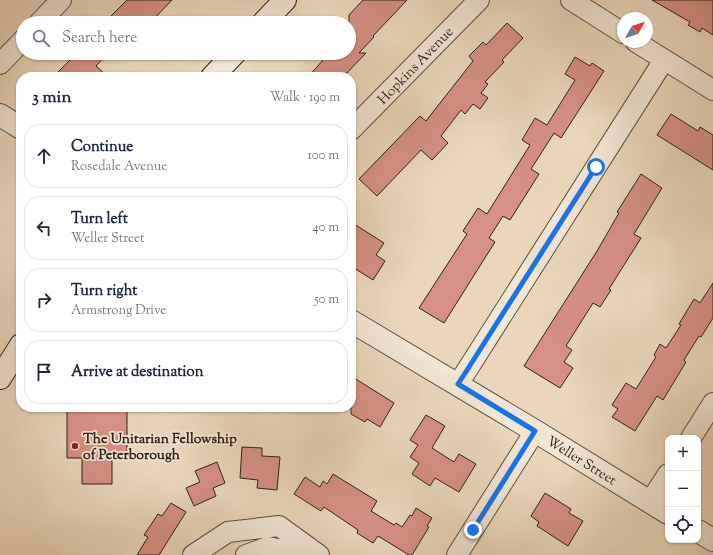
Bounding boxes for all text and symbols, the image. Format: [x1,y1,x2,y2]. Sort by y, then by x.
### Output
north arrow [617,12,653,48]
search box [16,16,356,60]
street label: Hopkins Avenue [374,23,459,110]
icon: search [30,27,52,49]
text: Search here [62,28,137,49]
text: 3 min [32,86,71,110]
text: Walk · 190 m [270,89,340,107]
text: Continue [71,137,133,158]
icon: ahead [33,145,55,167]
text: 100 m [307,147,339,165]
text: Rosedale Avenue [71,158,167,176]
route start [587,158,605,176]
text: Turn left [71,209,128,230]
icon: left [33,217,55,239]
text: 40 m [312,219,339,237]
text: Weller Street [71,230,145,248]
text: Turn right [71,281,137,302]
icon: right [33,289,55,311]
text: 50 m [314,291,339,309]
text: Armstrong Drive [71,302,166,320]
icon: arrive [33,361,55,383]
text: Arrive at destination [71,362,204,383]
place label: The Unitarian Fellowship of Peterborough [83,430,237,466]
street label: Weller Street [542,432,620,491]
map controls [665,435,701,543]
button: + [665,435,701,471]
marker: The Unitarian Fellowship of Peterborough [70,441,80,451]
button: − [665,471,701,507]
button: locate [665,507,701,543]
route end [464,521,482,539]

